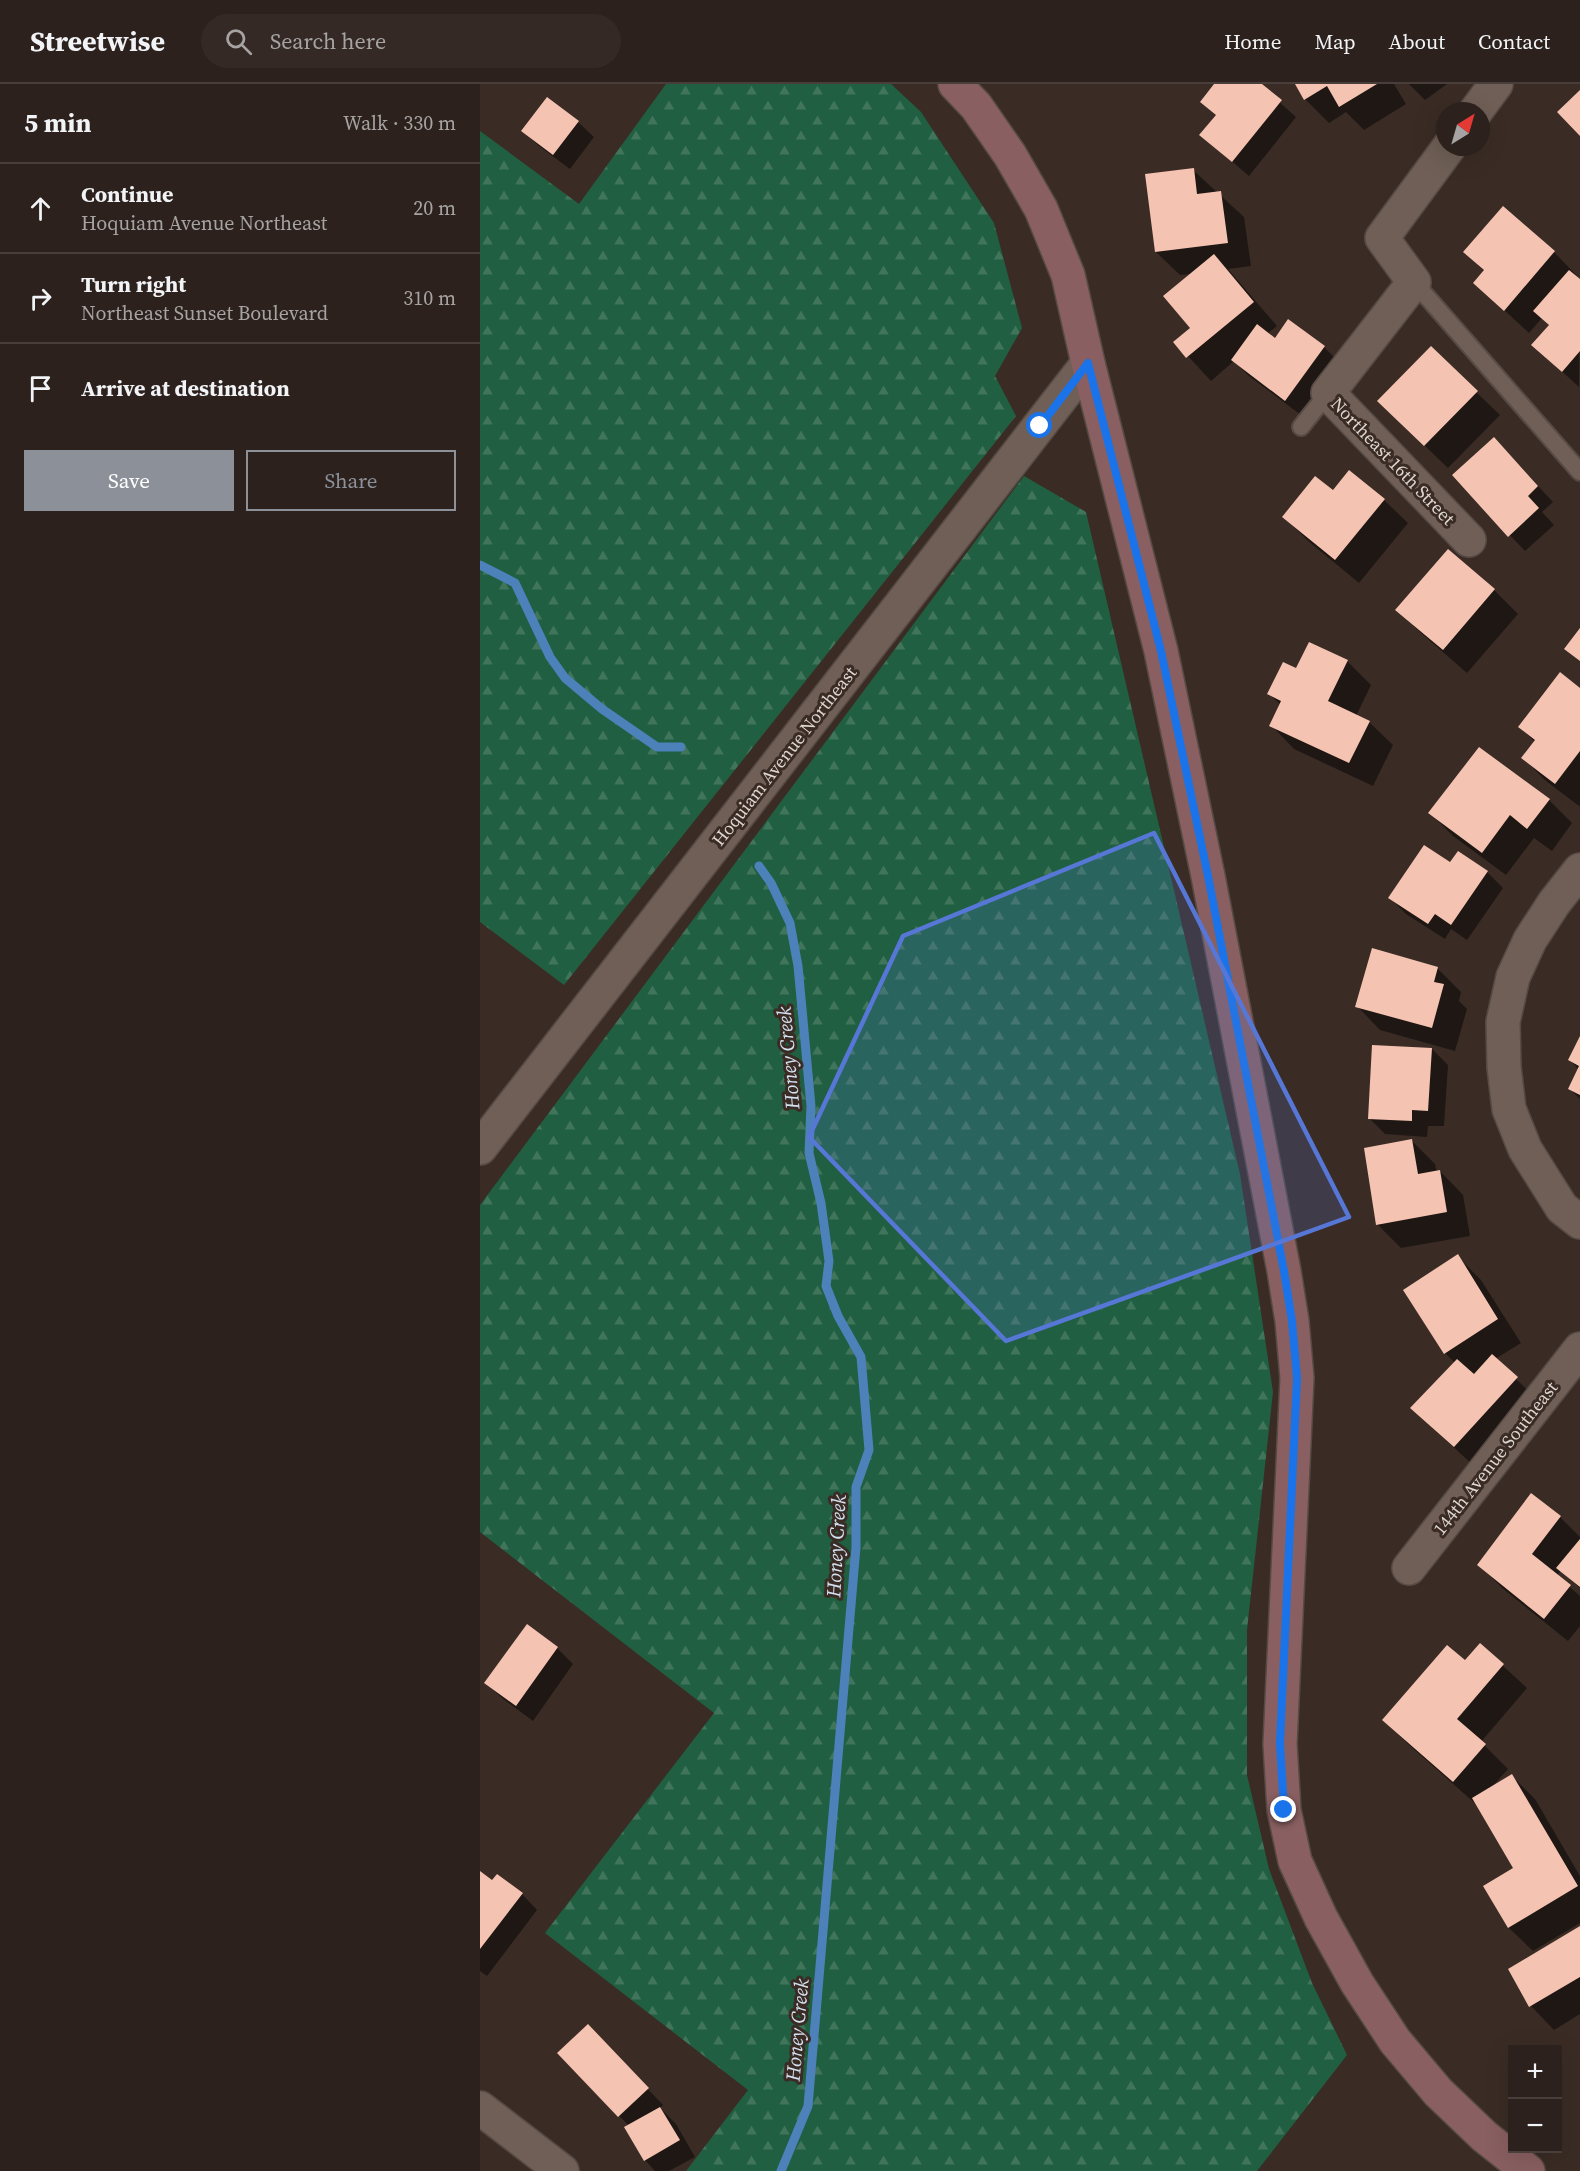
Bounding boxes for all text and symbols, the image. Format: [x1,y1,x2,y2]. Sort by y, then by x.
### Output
search box [201,14,621,68]
text: Streetwise [30,22,165,60]
icon: search [222,25,255,58]
text: Search here [270,26,386,56]
text: Home [1224,27,1282,56]
text: Map [1315,27,1356,56]
text: About [1389,27,1445,56]
text: Contact [1478,27,1550,56]
north arrow [1436,102,1490,156]
text: 5 min [24,105,91,141]
text: Walk · 330 m [343,109,456,137]
text: Continue [81,179,174,209]
icon: ahead [24,192,57,225]
text: 20 m [413,194,456,222]
text: Hoquiam Avenue Northeast [81,209,327,237]
text: Turn right [81,269,186,299]
icon: right [24,282,57,315]
text: 310 m [403,284,456,312]
text: Northeast Sunset Boulevard [81,299,328,327]
icon: arrive [24,372,57,405]
text: Arrive at destination [81,373,290,403]
street label: Northeast 16th Street [1325,392,1461,531]
route start [1026,412,1052,438]
button: Save [24,450,234,511]
button: Share [246,450,456,511]
street label: Hoquiam Avenue Northeast [706,661,862,851]
water label: Honey Creek [770,1005,807,1111]
street label: 144th Avenue Southeast [1427,1376,1563,1540]
water label: Honey Creek [819,1493,853,1599]
route end [1270,1796,1296,1822]
water label: Honey Creek [778,1977,815,2083]
map controls [1508,2045,1562,2153]
button: + [1508,2045,1562,2099]
button: − [1508,2099,1562,2153]

